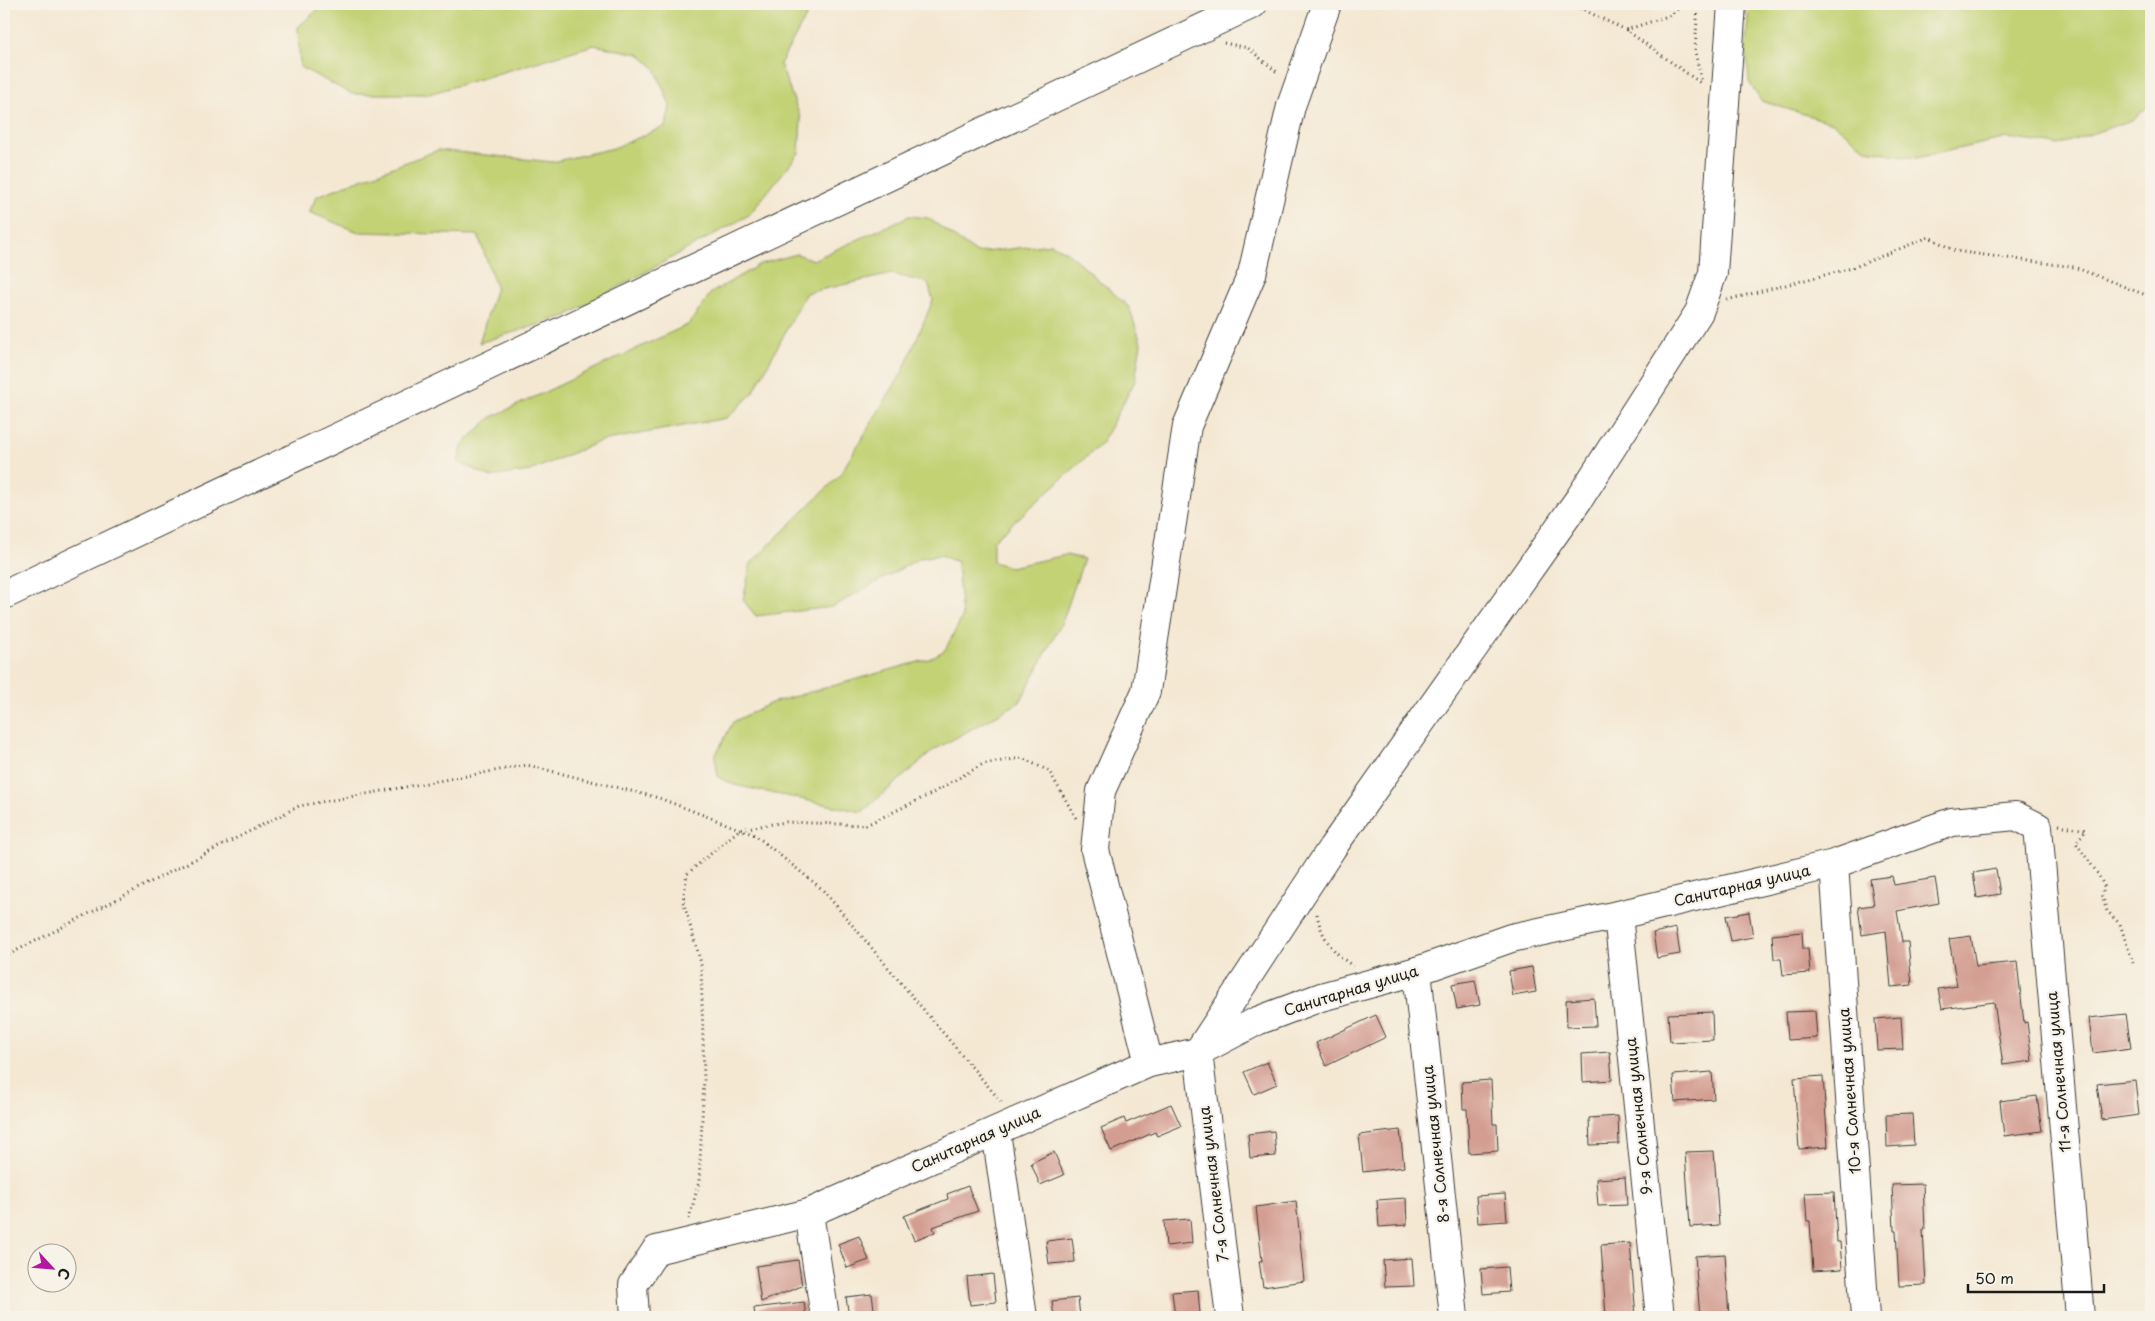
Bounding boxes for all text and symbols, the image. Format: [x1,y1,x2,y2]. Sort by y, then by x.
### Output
street label: Санитарная улица [1671,858,1813,911]
street label: Санитарная улица [1280,958,1421,1021]
street label: 11-я Солнечная улица [2039,990,2076,1154]
street label: 10-я Солнечная улица [1831,1007,1866,1175]
street label: 9-я Солнечная улица [1618,1036,1657,1196]
street label: 8-я Солнечная улица [1415,1064,1454,1224]
street label: Санитарная улица [907,1100,1044,1178]
street label: 7-я Солнечная улица [1191,1104,1233,1263]
north arrow [28,1244,78,1294]
scale bar [1968,1261,2104,1293]
text: С [52,1265,76,1283]
text: 50 m [1975,1266,2014,1289]

